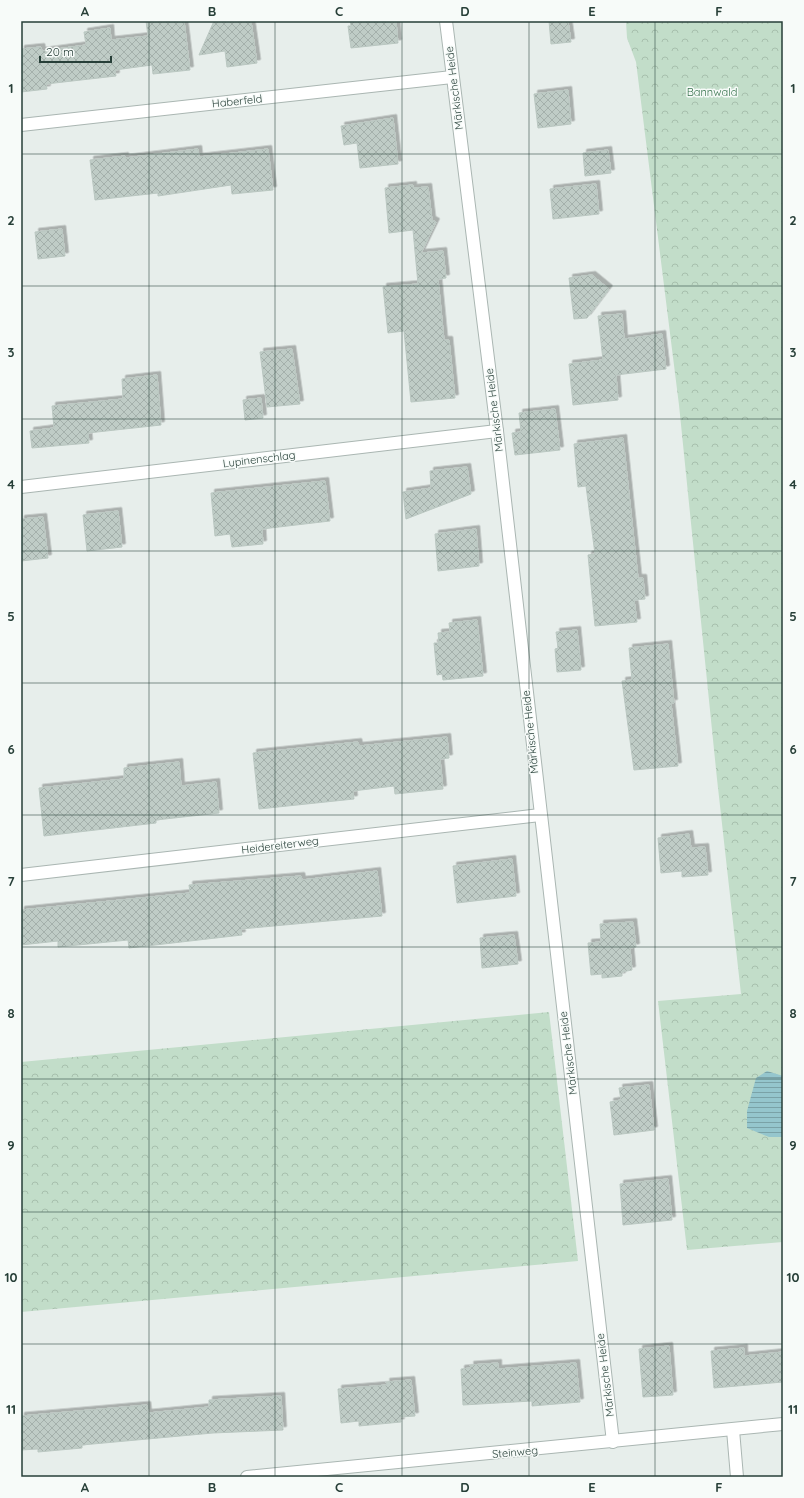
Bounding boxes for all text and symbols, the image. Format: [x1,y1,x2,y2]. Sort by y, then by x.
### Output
text: A [81,3,90,19]
text: B [208,3,216,19]
text: C [335,3,343,19]
text: D [460,3,470,19]
text: E [588,3,596,19]
text: F [715,3,723,19]
scale bar [40,38,111,64]
text: 20 m [46,44,74,59]
street label: Märkische Heide [442,45,466,131]
text: 1 [8,80,14,96]
text: 1 [790,80,796,96]
park label: Bannwald [687,85,737,99]
street label: Haberfeld [211,91,263,111]
text: 2 [7,212,15,228]
text: 2 [789,212,797,228]
text: 3 [8,344,15,360]
text: 3 [790,344,797,360]
street label: Märkische Heide [482,367,506,453]
street label: Lupinenschlag [222,448,296,470]
text: 4 [7,476,15,492]
text: 4 [789,476,797,492]
text: 5 [7,608,15,624]
text: 5 [789,608,797,624]
street label: Märkische Heide [519,690,541,774]
text: 6 [7,741,15,757]
text: 6 [789,741,797,757]
street label: Heidereiterweg [240,833,320,857]
text: 7 [7,873,15,889]
text: 7 [789,873,797,889]
text: 8 [7,1005,15,1021]
text: 8 [789,1005,797,1021]
street label: Märkische Heide [556,1010,580,1096]
text: 9 [7,1137,15,1153]
text: 9 [789,1137,797,1153]
text: 10 [4,1269,18,1285]
text: 10 [786,1269,800,1285]
street label: Märkische Heide [593,1332,617,1418]
text: 11 [6,1401,16,1417]
text: 11 [788,1401,798,1417]
street label: Steinweg [491,1443,539,1461]
text: A [81,1479,90,1495]
text: B [208,1479,216,1495]
text: C [335,1479,343,1495]
text: D [460,1479,470,1495]
text: E [588,1479,596,1495]
text: F [715,1479,723,1495]

